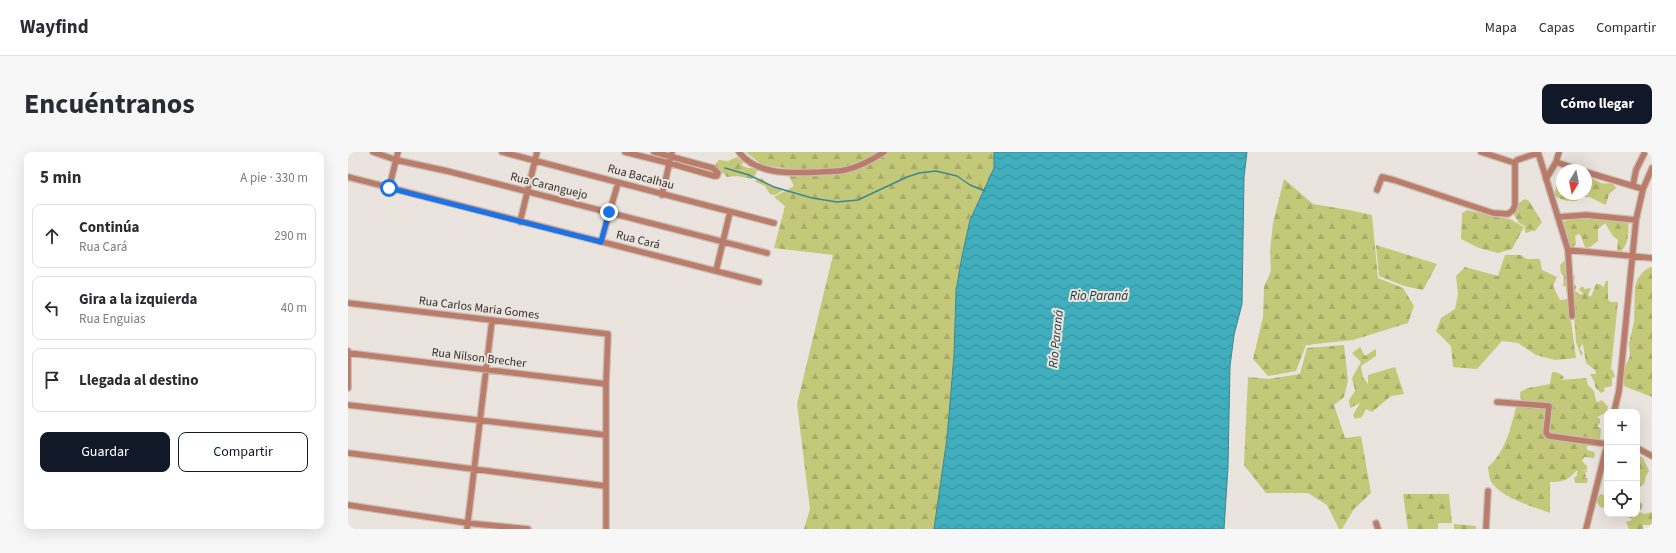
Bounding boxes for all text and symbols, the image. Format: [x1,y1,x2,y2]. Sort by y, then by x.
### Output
text: Wayfind [20,14,89,41]
text: Mapa [1485,18,1517,38]
text: Capas [1539,18,1574,38]
text: Compartir [1596,18,1656,38]
text: Encuéntranos [24,84,195,124]
button: Cómo llegar [1542,84,1652,124]
street label: Rua Bacalhau [606,160,676,194]
north arrow [1556,164,1592,200]
text: 5 min [40,166,81,190]
street label: Rua Caranguejo [509,168,589,204]
text: A pie · 330 m [240,169,308,187]
route start [380,179,398,197]
route end [600,203,618,221]
text: Continúa [79,217,140,238]
icon: ahead [41,225,63,247]
street label: Rua Cará [614,226,662,254]
text: 290 m [274,227,307,245]
text: Rua Cará [79,238,127,256]
water label: Rio Paraná [1070,287,1128,305]
text: Gira a la izquierda [79,289,198,310]
street label: Rua Carlos Maria Gomes [418,292,540,324]
icon: left [41,297,63,319]
text: 40 m [281,299,307,317]
water label: Río Paraná [1044,309,1068,369]
text: Rua Enguias [79,310,145,328]
street label: Rua Nilson Brecher [431,344,528,372]
icon: arrive [41,369,63,391]
text: Llegada al destino [79,370,199,391]
map controls [1604,409,1640,517]
button: + [1604,409,1640,445]
button: Guardar [40,432,170,472]
button: Compartir [178,432,308,472]
button: − [1604,445,1640,481]
button: locate [1604,481,1640,517]

